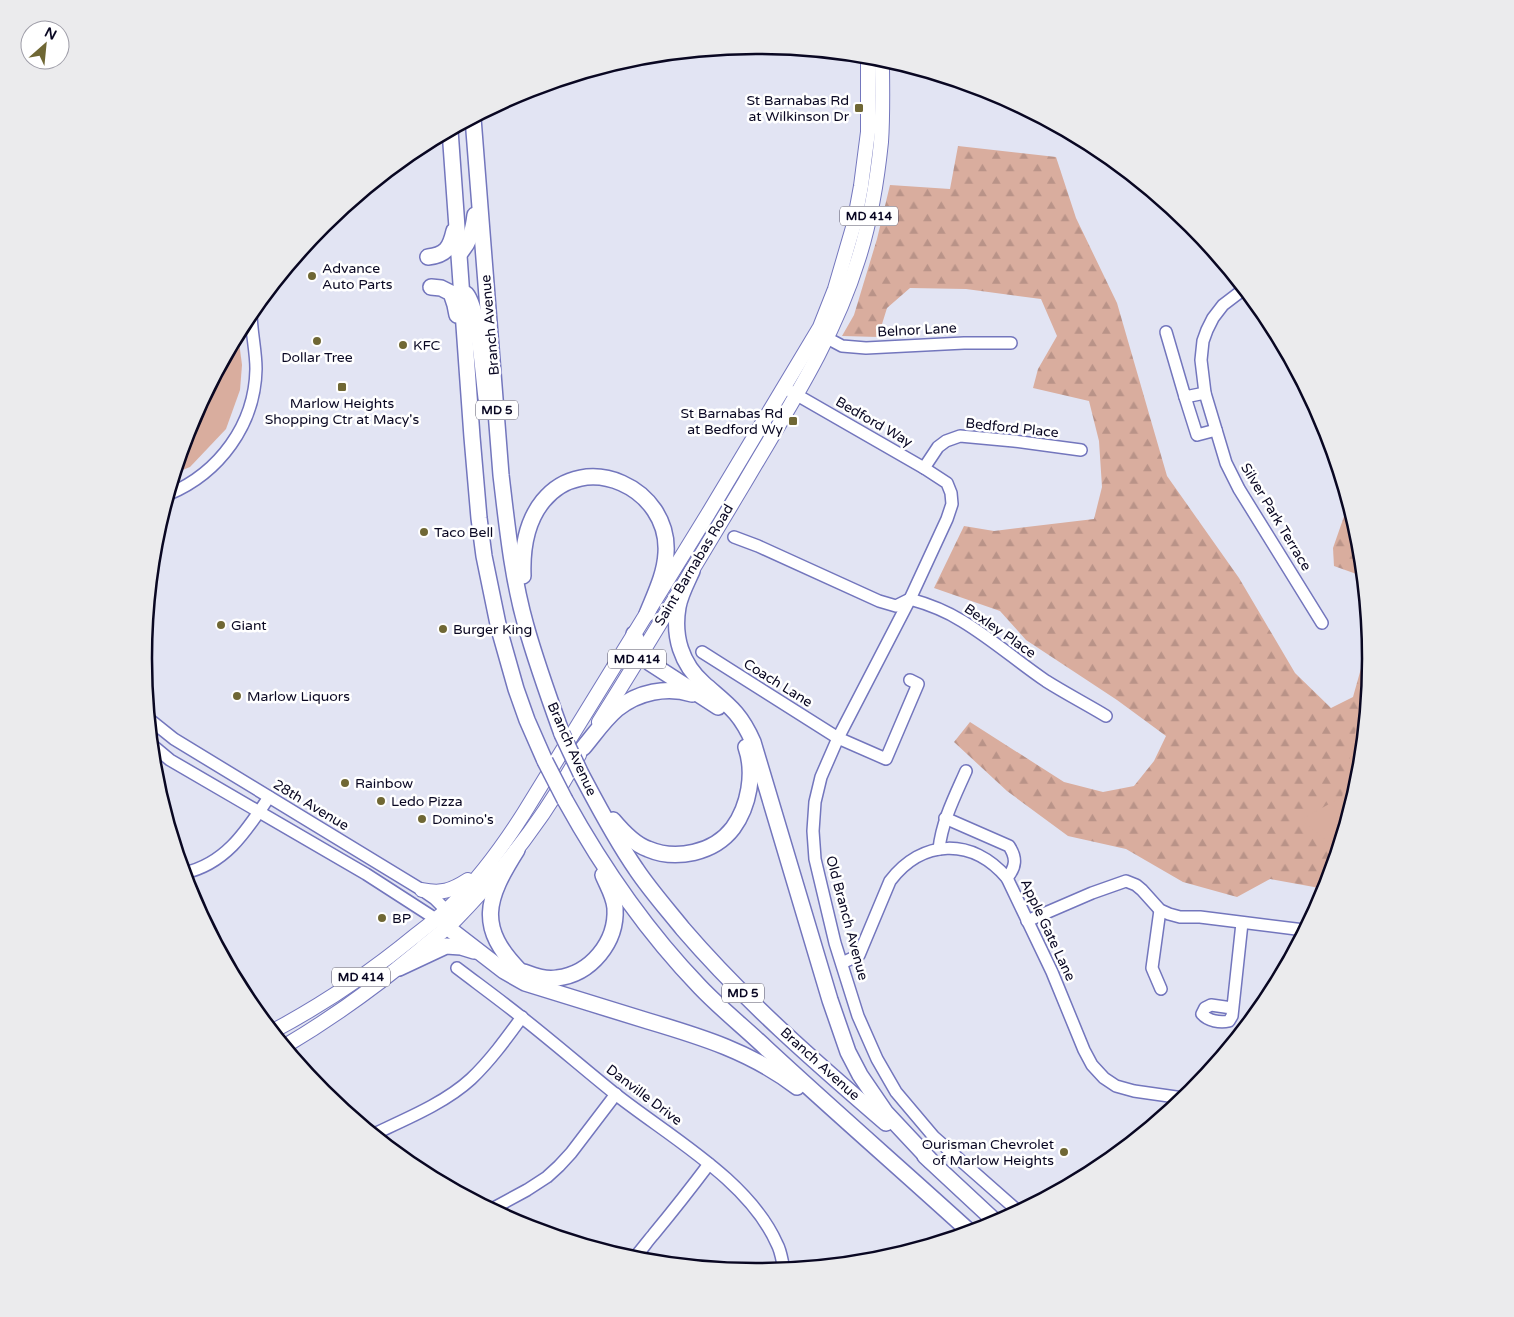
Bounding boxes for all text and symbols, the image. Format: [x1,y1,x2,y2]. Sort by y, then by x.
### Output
north arrow [20,20,70,70]
text: N [42,24,60,44]
place label: St Barnabas Rd at Wilkinson Dr [747,92,850,125]
marker: St Barnabas Rd at Wilkinson Dr [853,102,865,114]
road number: MD 414 [840,207,898,226]
place label: Advance Auto Parts [322,260,393,293]
marker: Advance Auto Parts [306,270,318,282]
street label: Branch Avenue [477,274,503,376]
street label: Belnor Lane [877,319,957,341]
marker: Dollar Tree [311,335,323,347]
place label: KFC [413,337,441,354]
marker: KFC [397,339,409,351]
place label: Dollar Tree [281,349,353,366]
marker: Marlow Heights Shopping Ctr at Macy's [336,381,348,393]
street label: Bedford Way [832,393,916,451]
place label: Marlow Heights Shopping Ctr at Macy's [265,395,419,428]
road number: MD 5 [476,400,518,420]
place label: St Barnabas Rd at Bedford Wy [681,405,783,438]
marker: St Barnabas Rd at Bedford Wy [787,415,799,427]
street label: Bedford Place [965,415,1059,441]
street label: Silver Park Terrace [1237,460,1315,574]
street label: Saint Barnabas Road [651,501,737,629]
place label: Taco Bell [434,524,493,541]
marker: Taco Bell [418,526,430,538]
street label: Bexley Place [961,600,1039,662]
place label: Giant [231,617,267,634]
marker: Giant [215,619,227,631]
place label: Burger King [453,621,532,638]
marker: Burger King [437,623,449,635]
road number: MD 414 [608,650,666,669]
street label: Coach Lane [740,655,816,711]
place label: Marlow Liquors [247,688,350,705]
marker: Marlow Liquors [231,690,243,702]
street label: Branch Avenue [544,699,600,799]
place label: Rainbow [355,775,413,792]
street label: 28th Avenue [270,776,352,834]
marker: Rainbow [339,777,351,789]
place label: Ledo Pizza [391,793,463,810]
marker: Ledo Pizza [375,795,387,807]
place label: Domino's [432,811,494,828]
marker: Domino's [416,813,428,825]
street label: Old Branch Avenue [822,854,872,982]
street label: Apple Gate Lane [1017,876,1079,984]
place label: BP [392,910,411,927]
marker: BP [376,912,388,924]
road number: MD 414 [332,968,390,986]
road number: MD 5 [722,984,764,1002]
street label: Branch Avenue [777,1024,863,1104]
street label: Danville Drive [603,1061,685,1129]
place label: Ourisman Chevrolet of Marlow Heights [922,1136,1055,1169]
marker: Ourisman Chevrolet of Marlow Heights [1058,1146,1070,1158]

